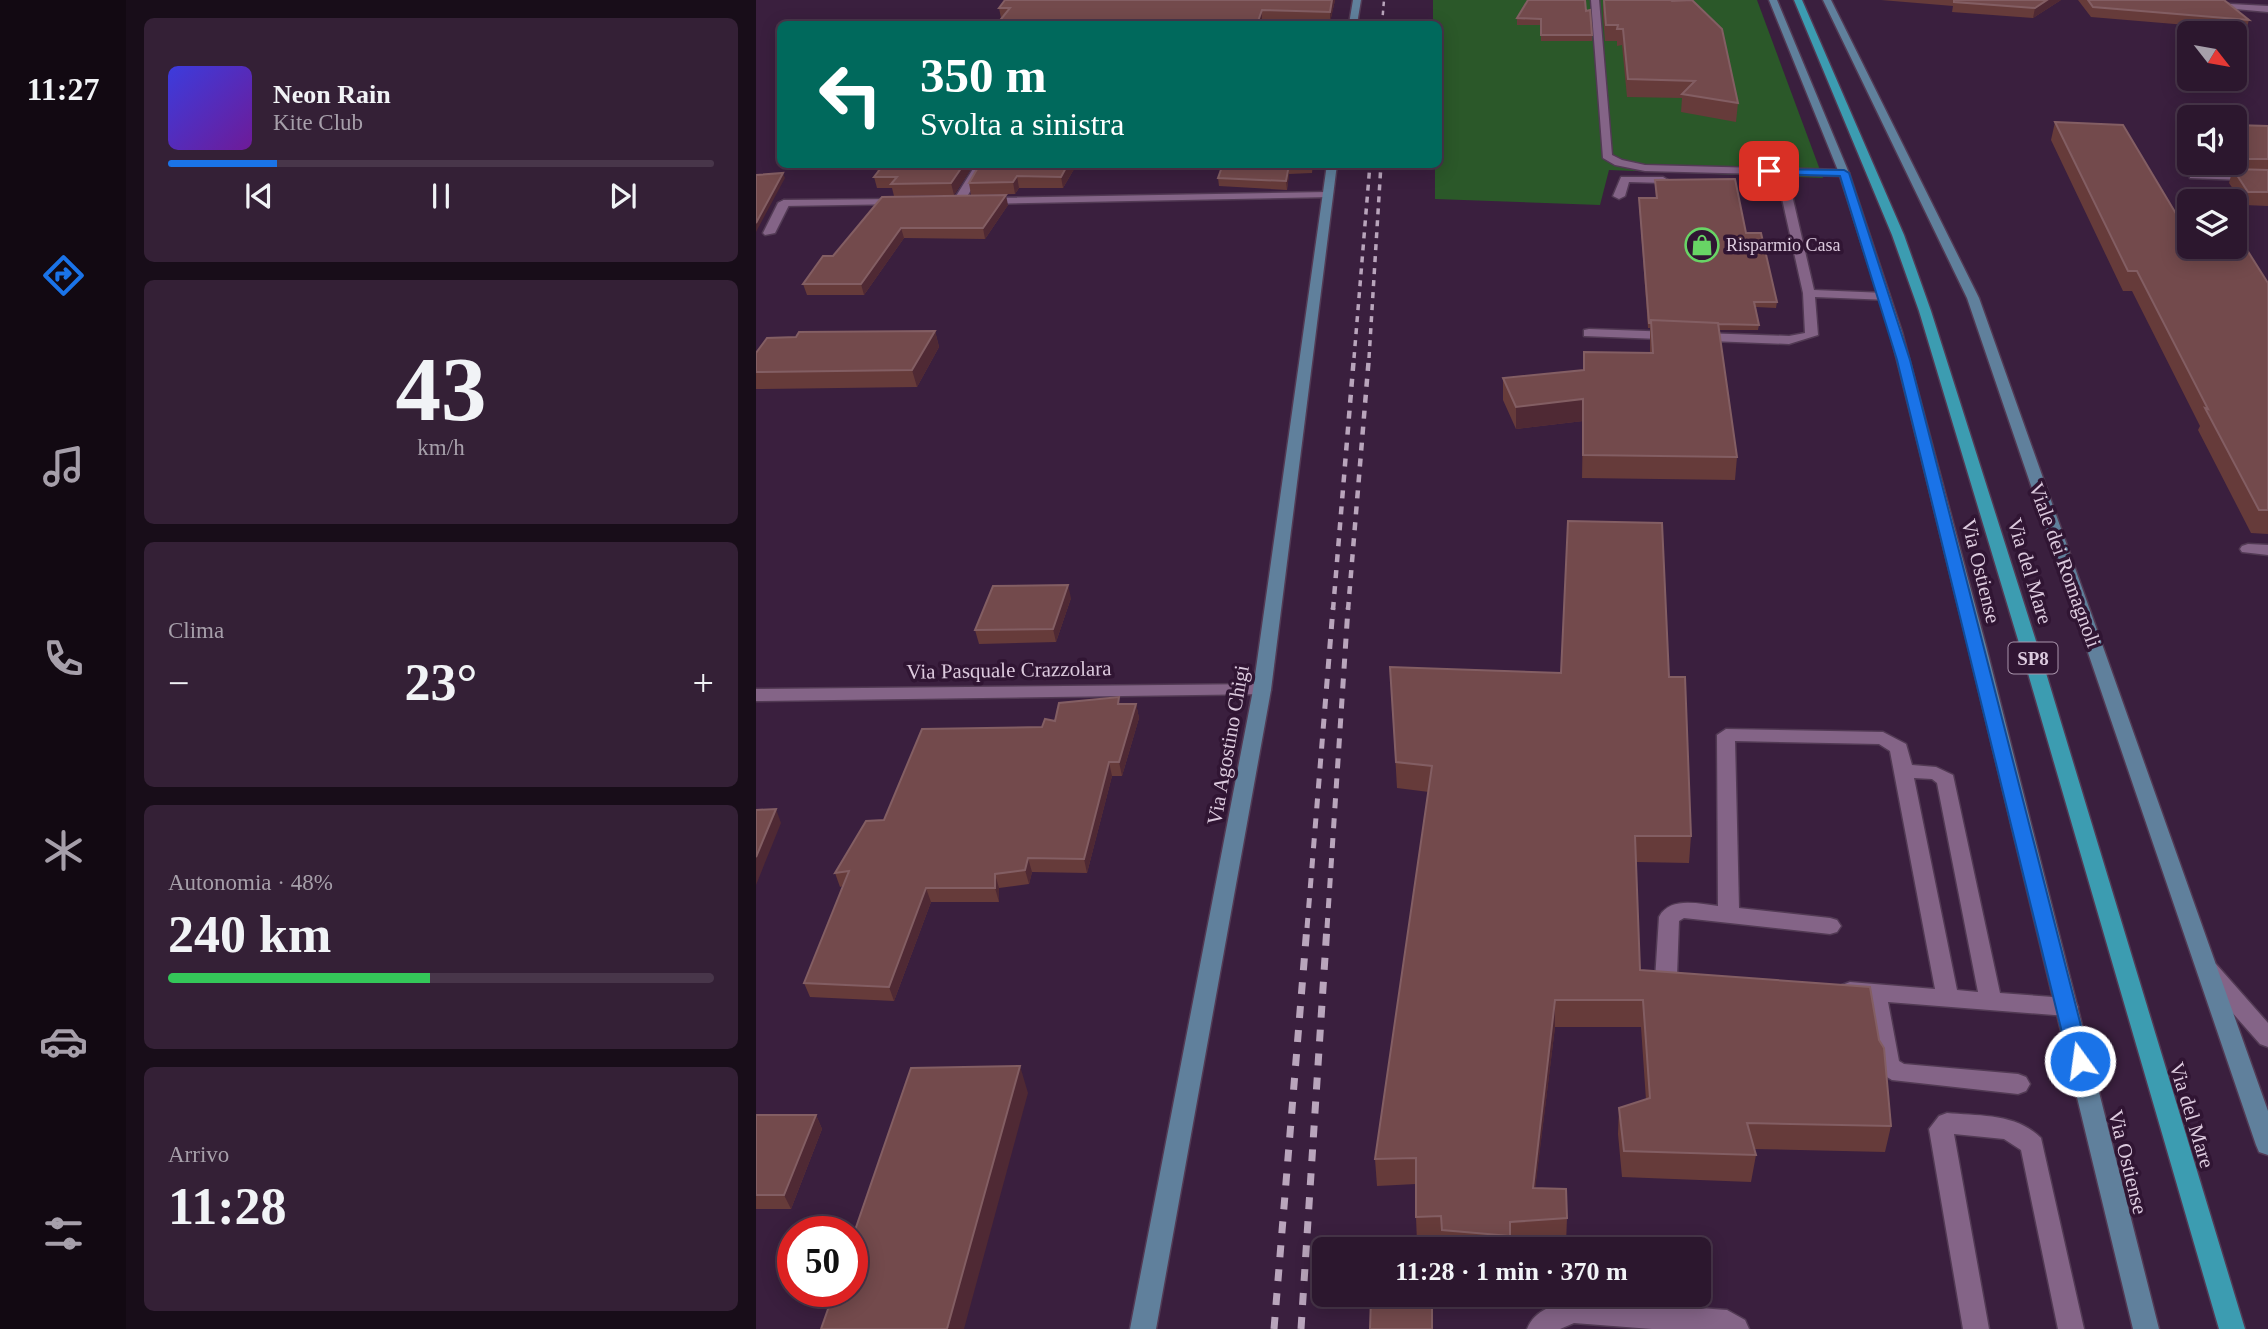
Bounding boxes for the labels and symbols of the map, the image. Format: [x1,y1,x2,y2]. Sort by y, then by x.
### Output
north arrow [2177,21,2247,91]
pin [1739,141,1799,201]
shop icon: Risparmio Casa [1683,226,1721,264]
place label: Risparmio Casa [1726,235,1841,255]
street label: Viale dei Romagnoli [2024,479,2106,651]
street label: Via del Mare [2003,515,2057,627]
street label: Via Ostiense [1956,516,2006,626]
road number: SP8 [2008,642,2058,674]
street label: Via Pasquale Crazzolara [906,656,1112,684]
street label: Via Agostino Chigi [1202,663,1254,827]
position arrow [2043,1024,2117,1098]
street label: Via del Mare [2165,1059,2219,1171]
street label: Via Ostiense [2103,1107,2153,1217]
speed limit sign: 50 [777,1216,868,1307]

